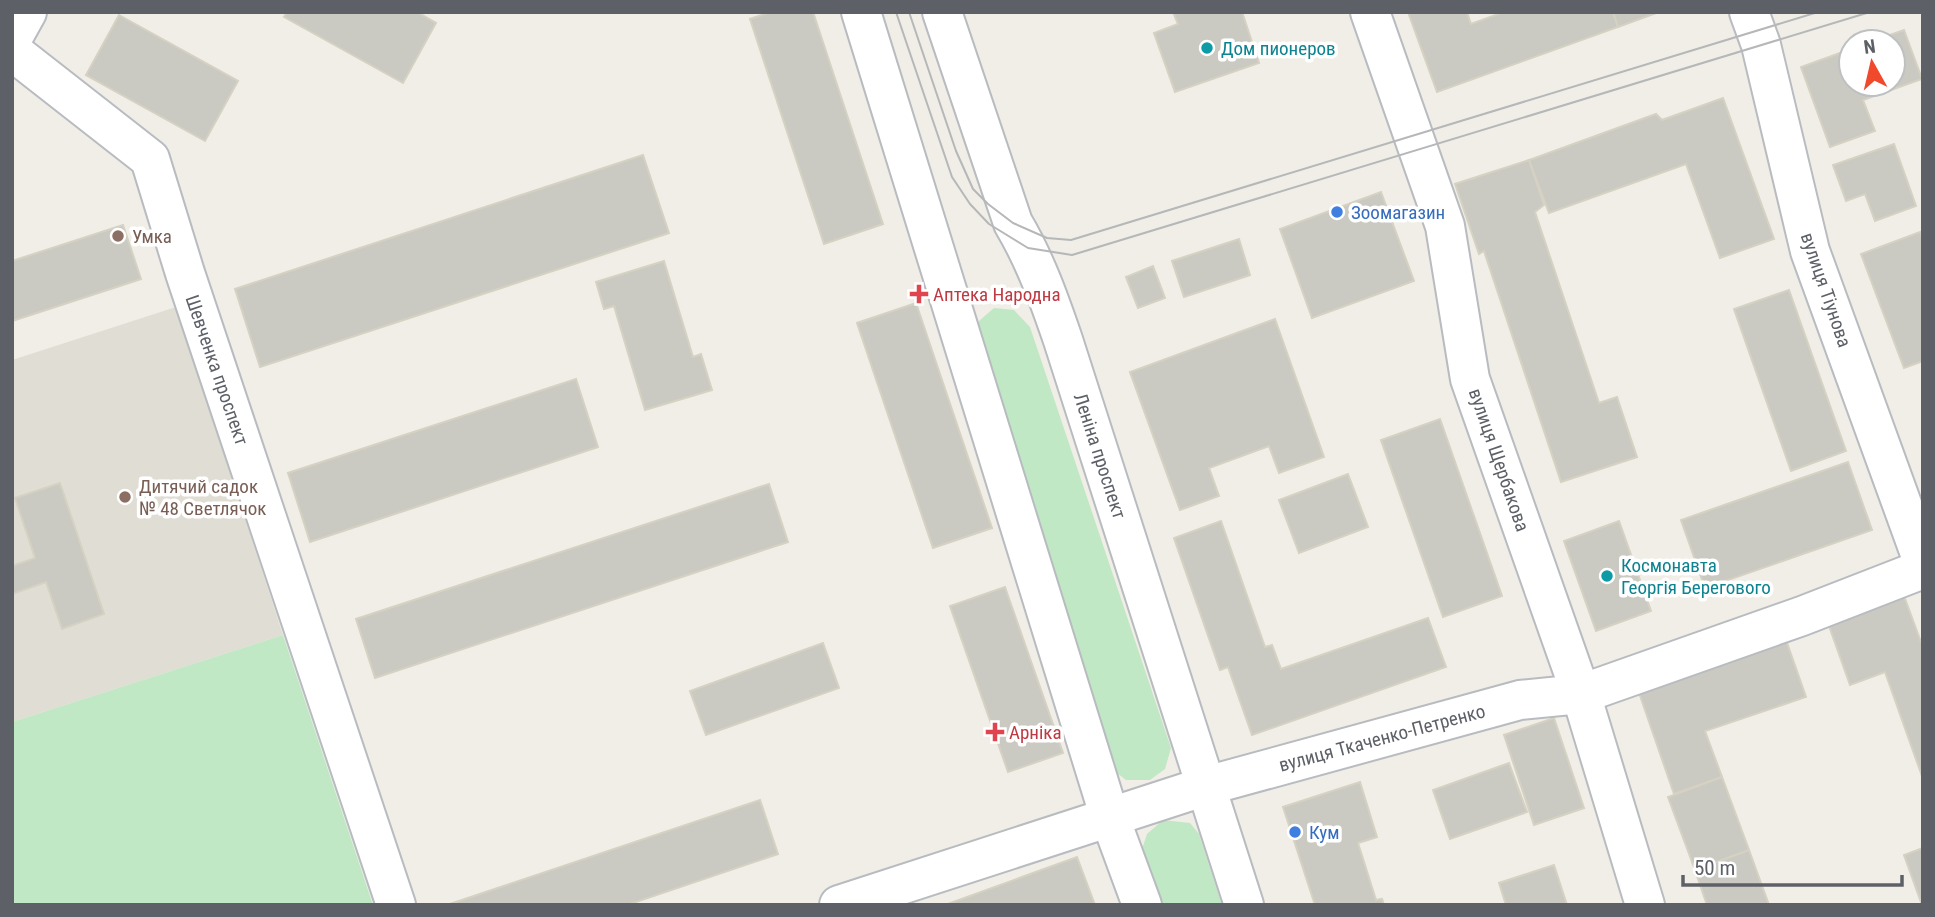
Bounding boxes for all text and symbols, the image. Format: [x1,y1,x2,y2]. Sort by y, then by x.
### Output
north arrow [1837,28,1907,98]
text: N [1862,34,1877,59]
place label: Дом пионеров [1221,37,1336,60]
marker: Дом пионеров [1199,40,1215,56]
place label: Зоомагазин [1351,201,1445,224]
marker: Зоомагазин [1329,204,1345,220]
place label: Умка [132,225,172,248]
marker: Умка [110,228,126,244]
street label: вулиця Тіунова [1796,230,1856,350]
place label: Аптека Народна [933,283,1061,306]
marker: Аптека Народна [911,286,927,302]
street label: Шевченка проспект [181,292,253,448]
street label: вулиця Щербакова [1464,385,1534,535]
street label: Леніна проспект [1069,390,1131,522]
place label: Дитячий садок № 48 Светлячок [139,475,266,520]
marker: Дитячий садок № 48 Светлячок [117,489,133,505]
place label: Космонавта Георгія Берегового [1621,554,1771,599]
marker: Космонавта Георгія Берегового [1599,568,1615,584]
street label: вулиця Ткаченко-Петренко [1276,699,1488,777]
place label: Арніка [1009,721,1062,744]
marker: Арніка [987,724,1003,740]
place label: Кум [1309,821,1339,844]
marker: Кум [1287,824,1303,840]
scale bar [1683,844,1902,888]
text: 50 m [1694,856,1735,880]

